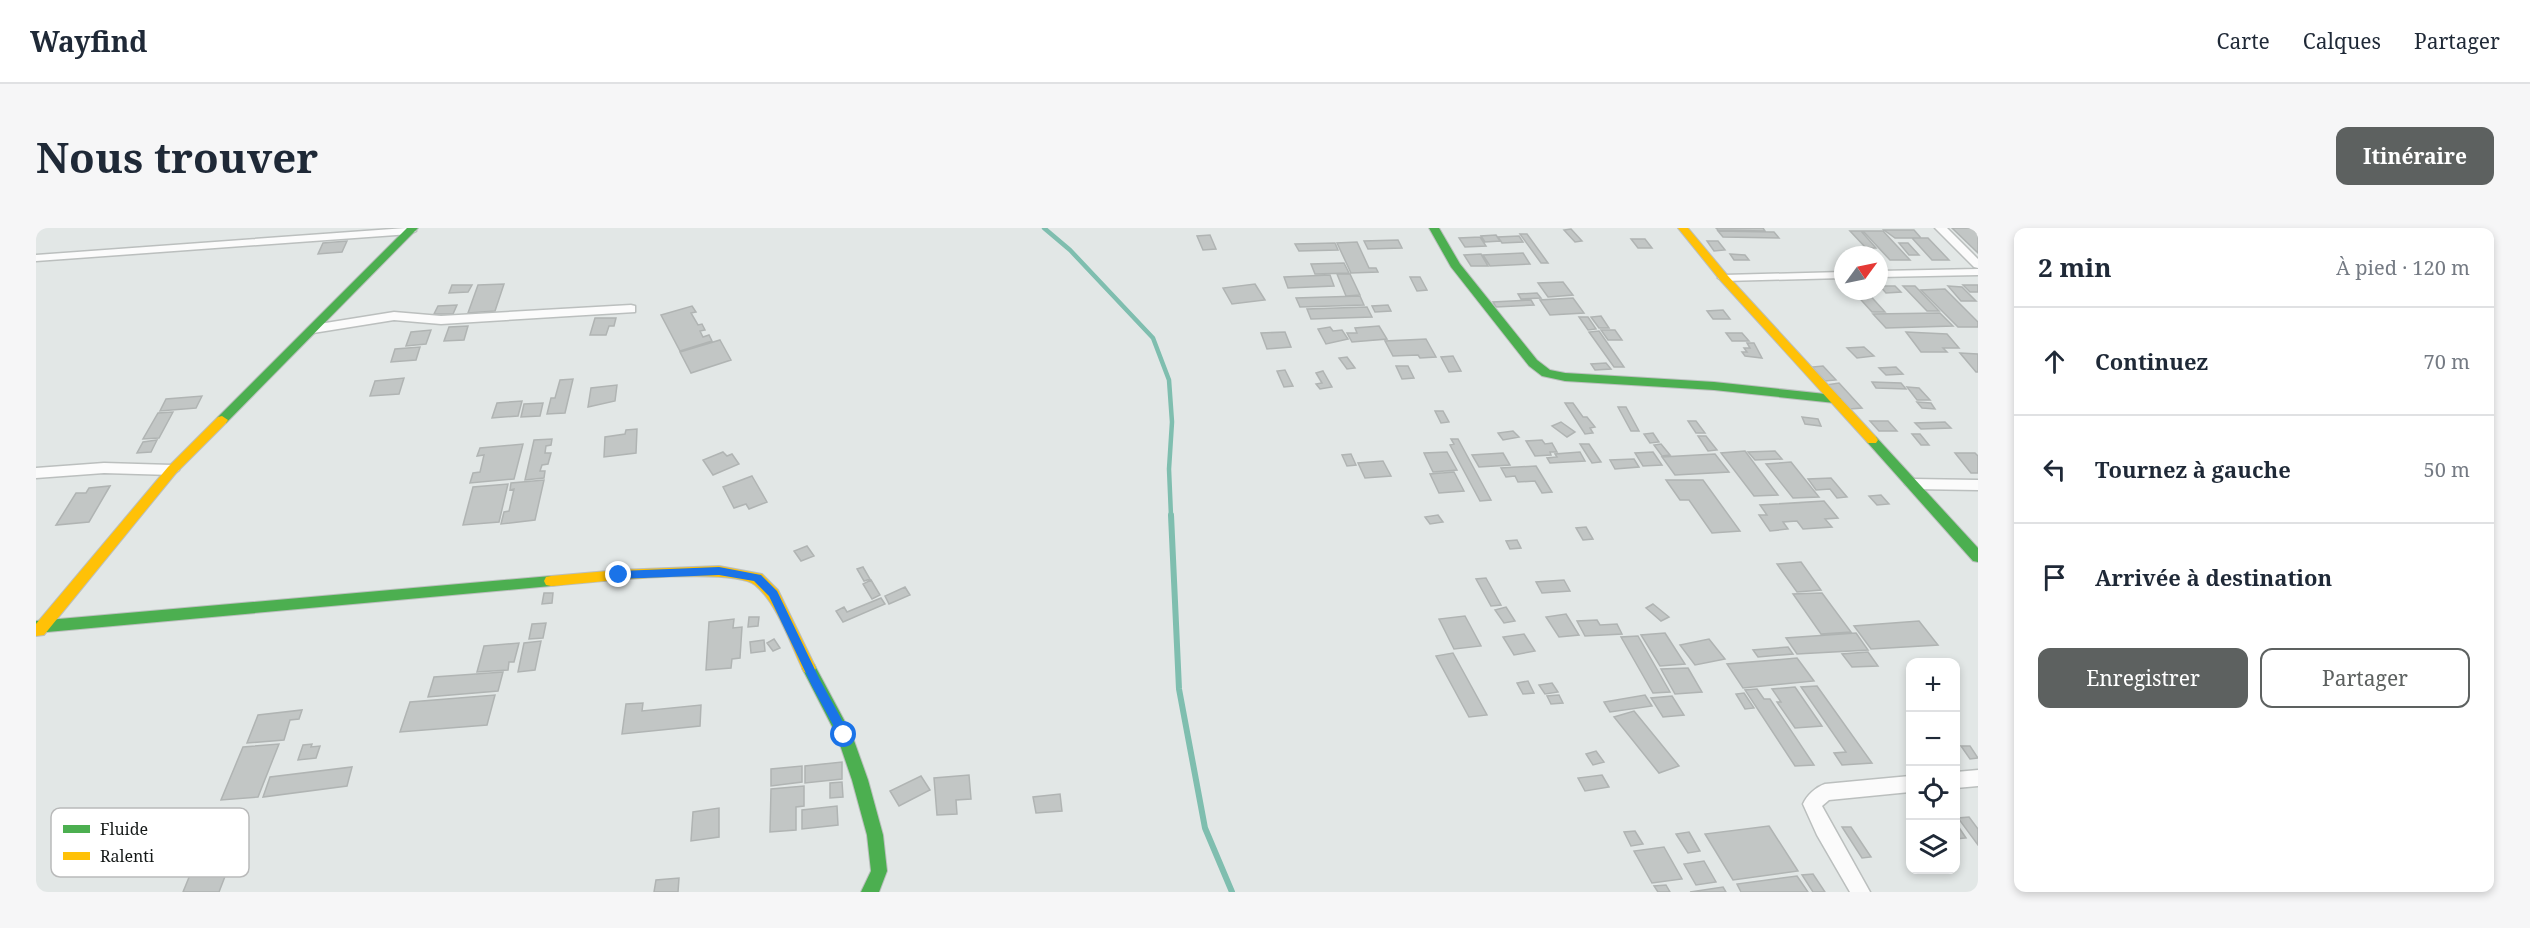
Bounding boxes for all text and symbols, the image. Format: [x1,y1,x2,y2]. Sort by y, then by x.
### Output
text: Wayfind [30,22,148,60]
text: Carte [2217,27,2270,55]
text: Calques [2303,27,2381,55]
text: Partager [2414,27,2500,55]
button: Itinéraire [2336,127,2494,185]
text: Nous trouver [36,128,318,185]
north arrow [1834,246,1888,300]
text: 2 min [2038,249,2112,285]
text: À pied · 120 m [2336,254,2470,281]
icon: ahead [2038,345,2071,378]
text: Continuez [2095,346,2208,376]
text: 70 m [2424,348,2470,375]
icon: left [2038,453,2071,486]
text: Tournez à gauche [2095,454,2291,484]
text: 50 m [2424,456,2470,483]
route end [605,561,631,587]
icon: arrive [2038,561,2071,594]
text: Arrivée à destination [2095,562,2332,592]
button: Enregistrer [2038,648,2248,708]
button: Partager [2260,648,2470,708]
map controls [1906,658,1960,874]
button: + [1906,658,1960,712]
button: − [1906,712,1960,766]
route start [830,721,856,747]
button: locate [1906,766,1960,820]
legend [51,808,249,877]
text: Fluide [100,818,148,840]
button: layers [1906,820,1960,874]
text: Ralenti [100,845,154,867]

